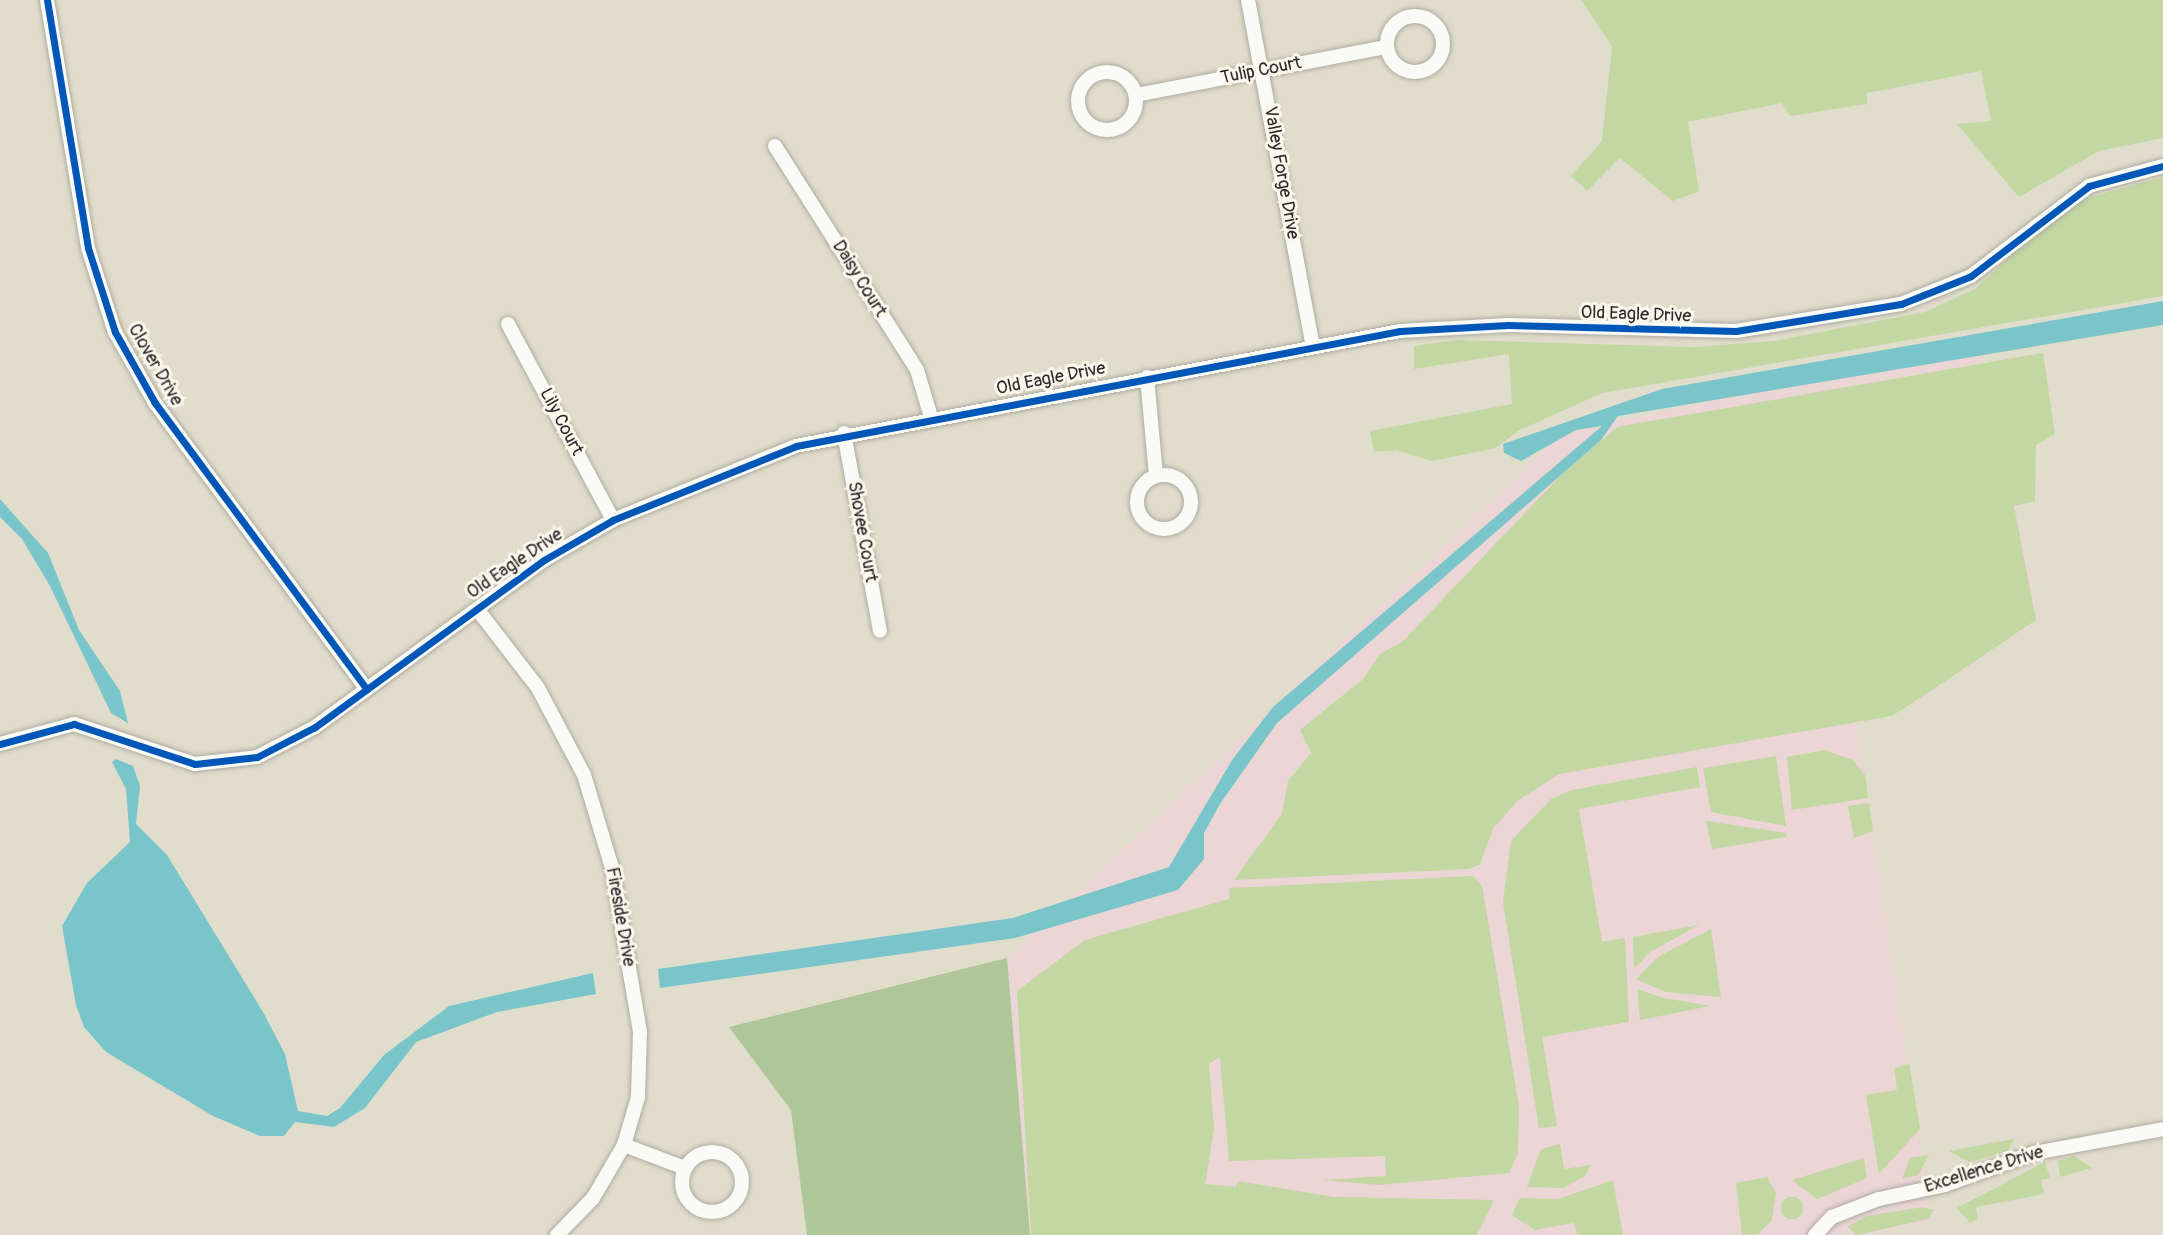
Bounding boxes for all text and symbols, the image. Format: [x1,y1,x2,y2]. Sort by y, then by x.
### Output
street label: Tulip Court [1219,53,1303,89]
street label: Valley Forge Drive [1259,105,1303,241]
street label: Daisy Court [827,237,891,321]
street label: Old Eagle Drive [1580,302,1692,328]
street label: Clover Drive [123,320,187,410]
street label: Old Eagle Drive [995,358,1107,400]
street label: Lily Court [534,385,588,459]
street label: Shovee Court [843,480,881,584]
street label: Old Eagle Drive [463,524,567,604]
street label: Fireside Drive [601,866,639,968]
street label: Excellence Drive [1922,1142,2046,1198]

